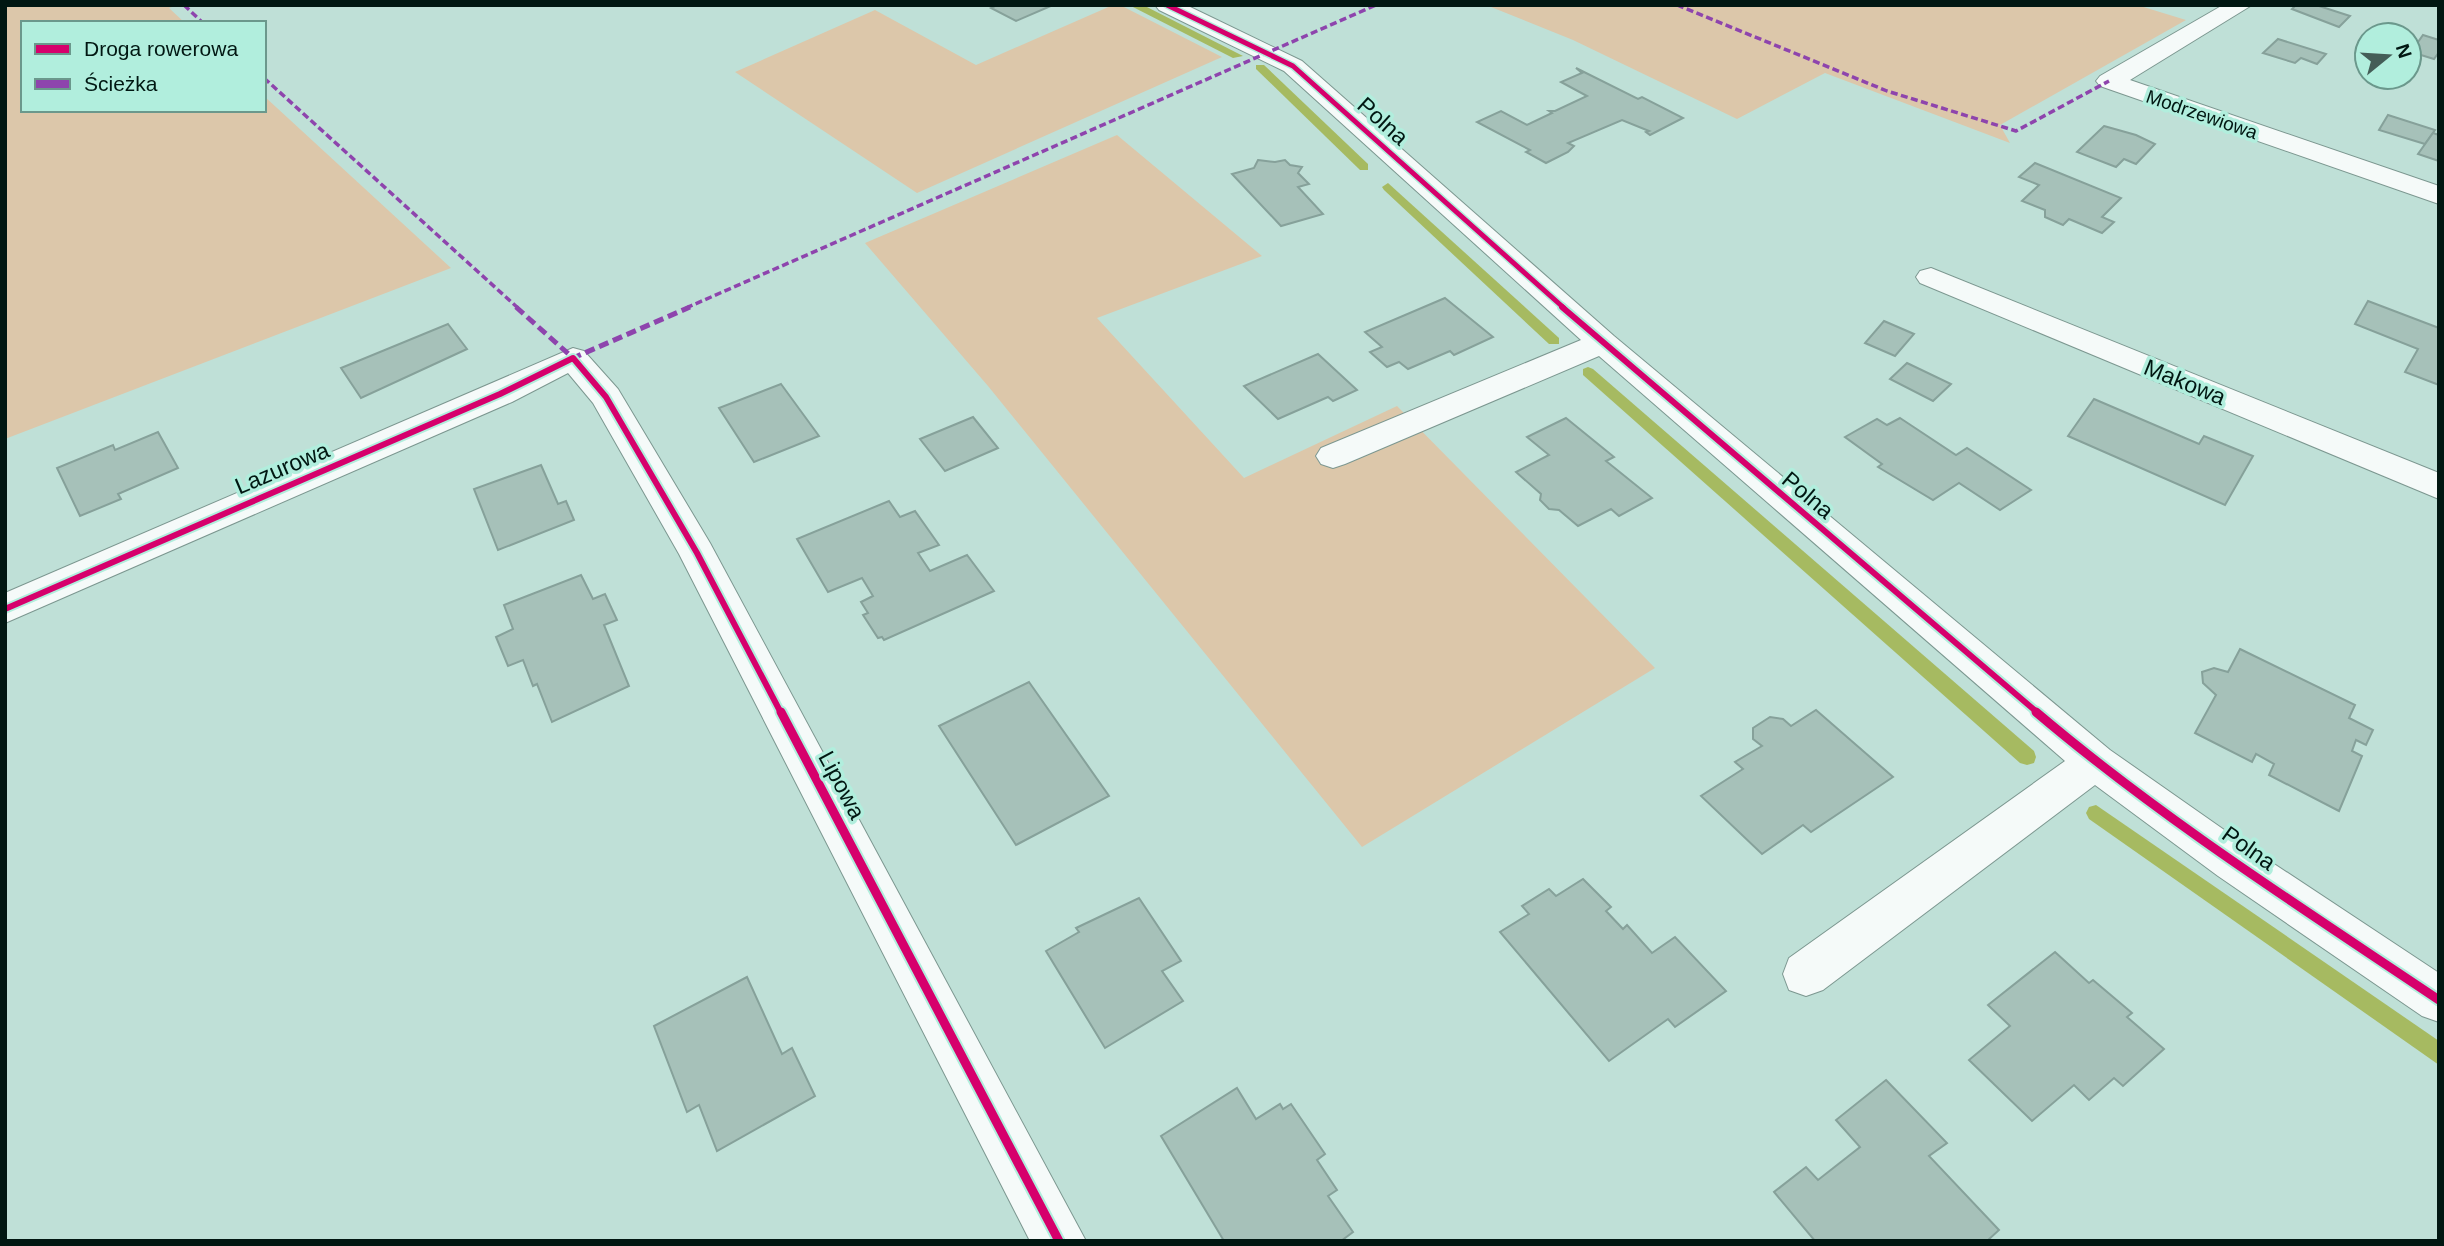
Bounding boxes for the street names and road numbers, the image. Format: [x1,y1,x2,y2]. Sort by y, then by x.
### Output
street label: Modrzewiowa [2144,86,2261,143]
street label: Polna [1352,92,1414,150]
street label: Makowa [2140,354,2230,410]
street label: Lazurowa [231,436,333,499]
street label: Polna [1777,466,1839,524]
street label: Lipowa [813,747,871,823]
street label: Polna [2217,820,2281,876]

